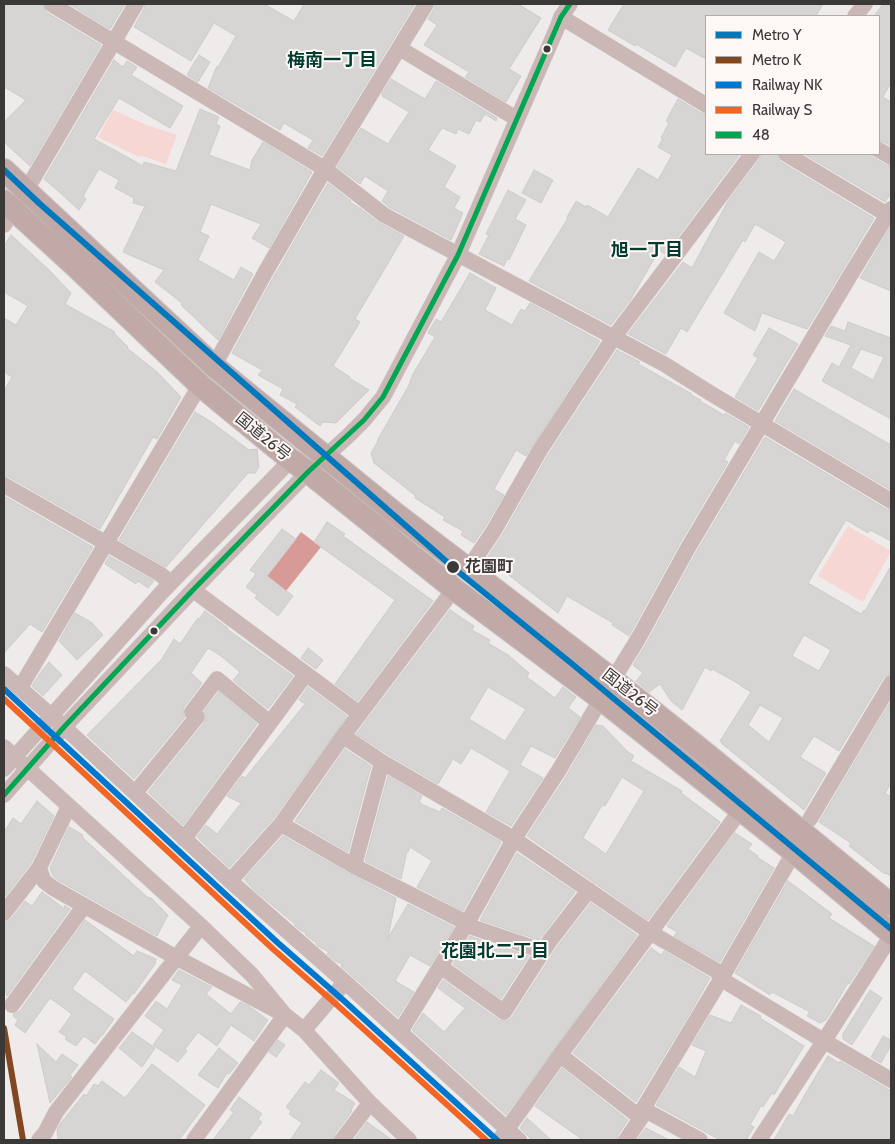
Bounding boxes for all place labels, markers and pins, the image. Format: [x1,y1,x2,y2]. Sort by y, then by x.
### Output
unlabelled marker [542,44,552,54]
place label: 花園町 [465,557,513,577]
marker: 花園町 [445,559,461,575]
unlabelled marker [149,626,159,636]

